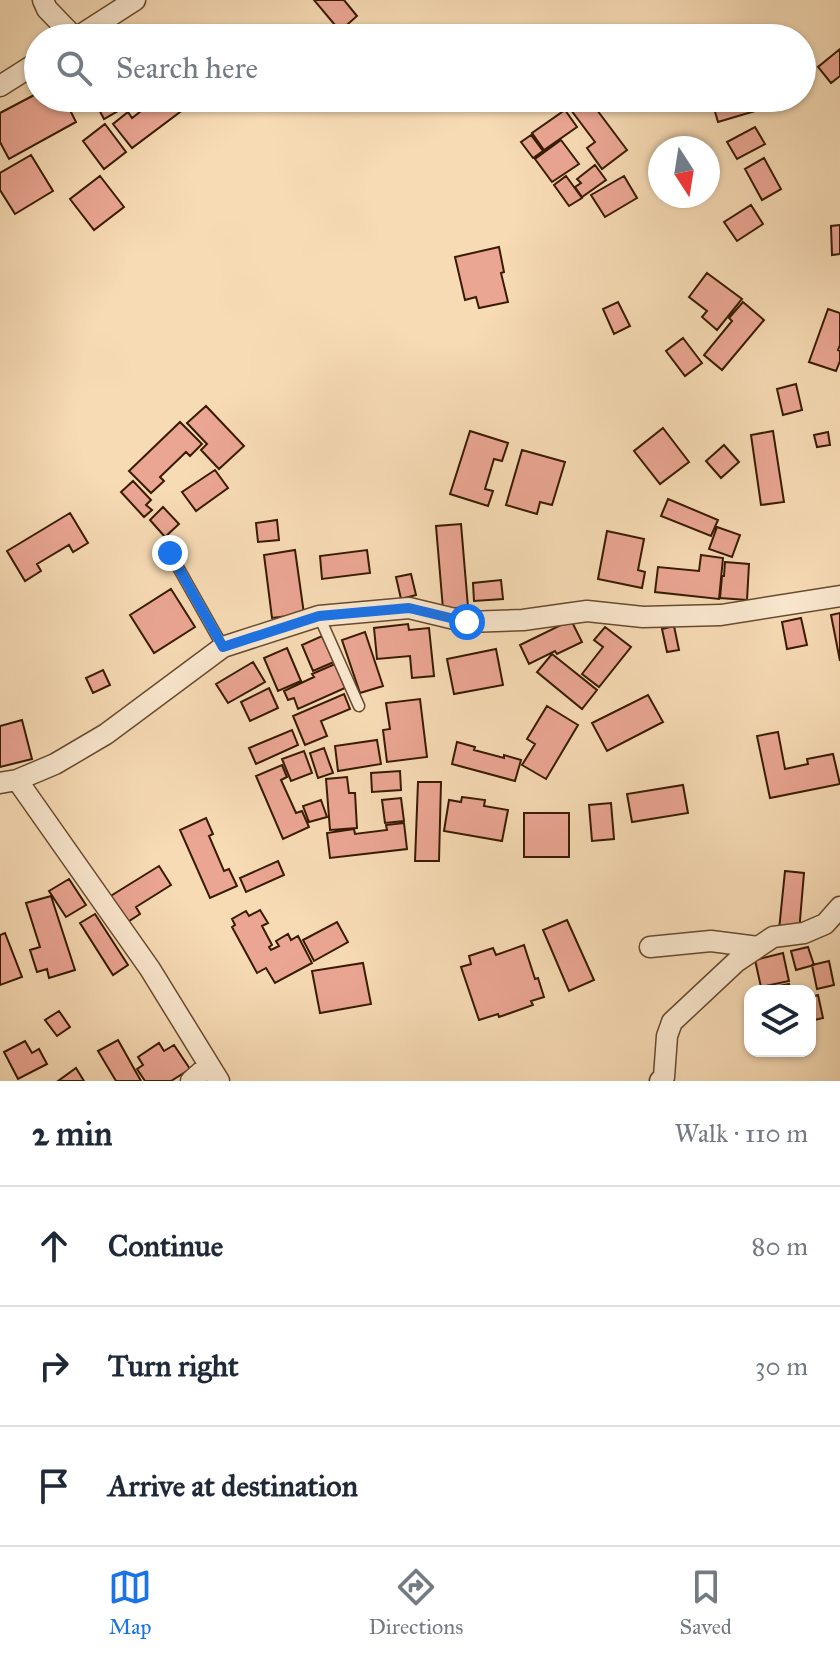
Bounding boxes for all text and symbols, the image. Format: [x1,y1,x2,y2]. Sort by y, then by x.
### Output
search box [24,24,816,112]
icon: search [52,46,96,90]
text: Search here [116,50,258,86]
north arrow [648,136,720,208]
route end [152,535,188,571]
route start [449,604,485,640]
map controls [744,985,816,1057]
button: layers [744,985,816,1057]
text: 2 min [32,1113,112,1154]
text: Walk · 110 m [675,1117,808,1149]
icon: ahead [32,1224,76,1268]
text: Continue [108,1228,223,1264]
text: 80 m [752,1230,808,1262]
icon: right [32,1344,76,1388]
text: Turn right [108,1348,239,1384]
text: 30 m [755,1350,808,1382]
icon: arrive [32,1464,76,1508]
text: Arrive at destination [108,1468,358,1504]
tab: Map [108,1565,152,1640]
tab: Directions [368,1565,463,1640]
tab: Saved [680,1565,732,1640]

